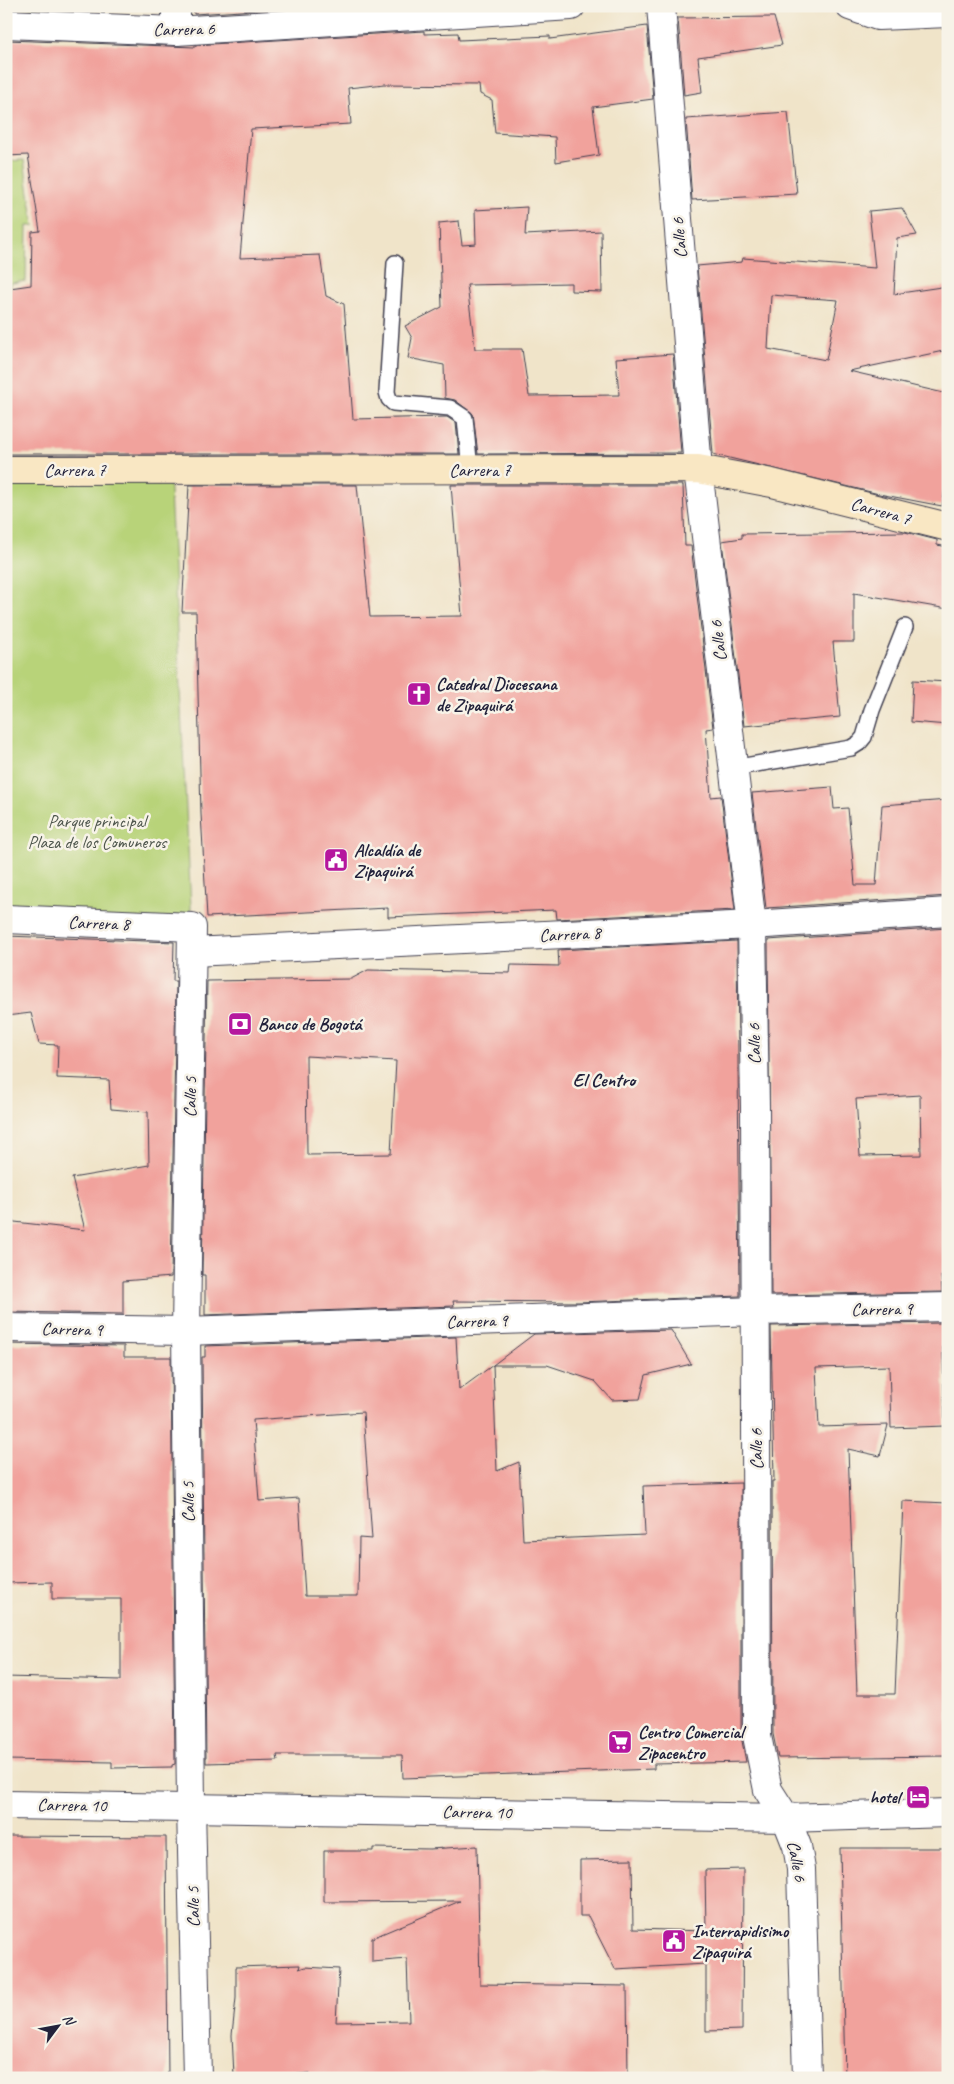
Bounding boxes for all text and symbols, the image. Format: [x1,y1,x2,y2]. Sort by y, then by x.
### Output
street label: Carrera 6 [153,17,216,41]
street label: Calle 6 [666,216,692,259]
street label: Carrera 7 [44,459,107,481]
street label: Carrera 7 [449,459,512,481]
street label: Carrera 7 [848,492,914,530]
street label: Calle 6 [704,619,731,663]
place label: Catedral Diocesana de Zipaquirá [436,673,558,716]
church icon: Catedral Diocesana de Zipaquirá [406,681,432,707]
park label: Parque principal Plaza de los Comuneros [28,810,168,853]
place label: Alcaldía de Zipaquirá [354,839,422,882]
public building icon: Alcaldía de Zipaquirá [323,847,349,873]
street label: Carrera 8 [68,911,132,935]
street label: Carrera 8 [539,921,603,947]
bank icon: Banco de Bogotá [227,1011,253,1037]
place label: Banco de Bogotá [258,1013,364,1035]
street label: Calle 6 [743,1023,765,1065]
district label: El Centro [573,1068,637,1092]
street label: Calle 5 [179,1076,201,1118]
street label: Carrera 9 [851,1297,915,1321]
street label: Carrera 9 [446,1309,510,1333]
street label: Carrera 9 [41,1317,105,1341]
street label: Calle 6 [745,1428,767,1469]
street label: Calle 5 [177,1481,199,1523]
place label: Centro Comercial Zipacentro [638,1721,747,1764]
supermarket icon: Centro Comercial Zipacentro [607,1729,633,1755]
hotel icon: hotel [905,1784,931,1810]
place label: hotel [870,1786,904,1808]
street label: Carrera 10 [37,1793,109,1817]
street label: Carrera 10 [442,1800,514,1824]
street label: Calle 6 [782,1839,812,1884]
street label: Calle 5 [182,1886,204,1928]
place label: Interrapidisimo Zipaquirá [692,1920,790,1963]
public building icon: Interrapidisimo Zipaquirá [661,1928,687,1954]
north arrow [32,2002,82,2052]
text: N [59,2011,79,2030]

